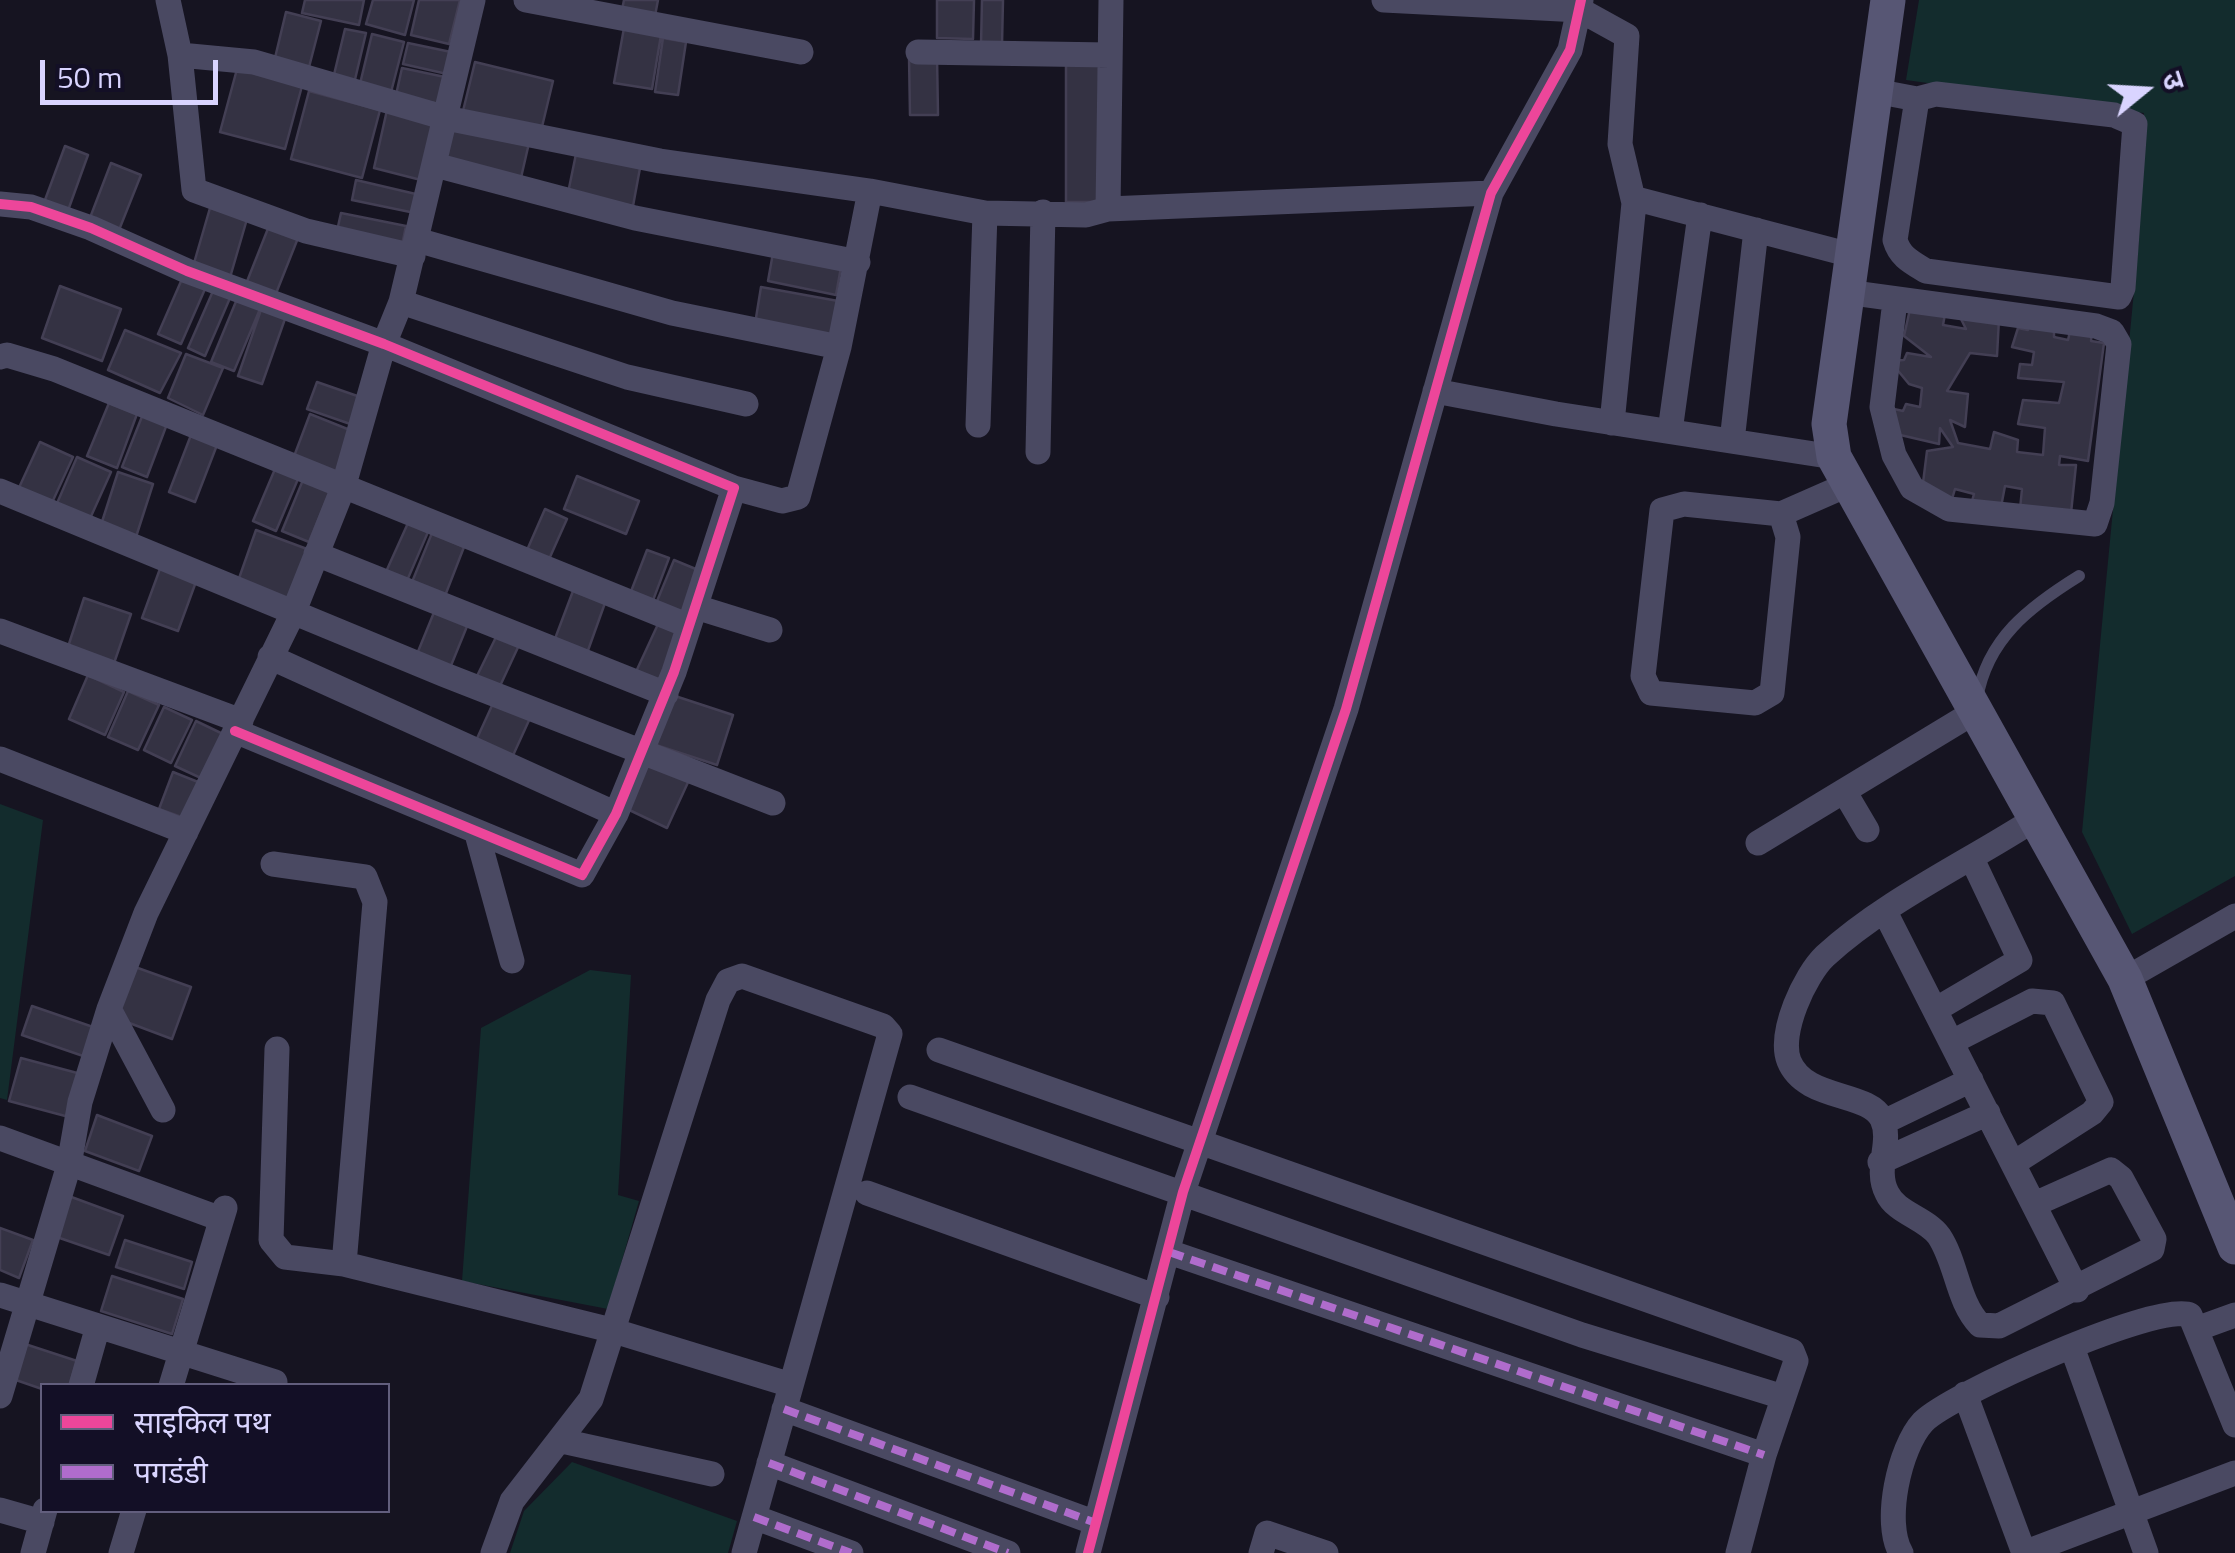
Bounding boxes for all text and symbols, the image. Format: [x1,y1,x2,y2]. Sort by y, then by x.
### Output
scale bar [45,40,222,102]
north arrow [2095,40,2195,140]
text: 50 m [57,54,122,100]
text: उ [2151,66,2197,95]
legend [40,1383,390,1513]
text: साइकिल पथ [134,1399,271,1445]
text: पगडंडी [134,1449,208,1495]

